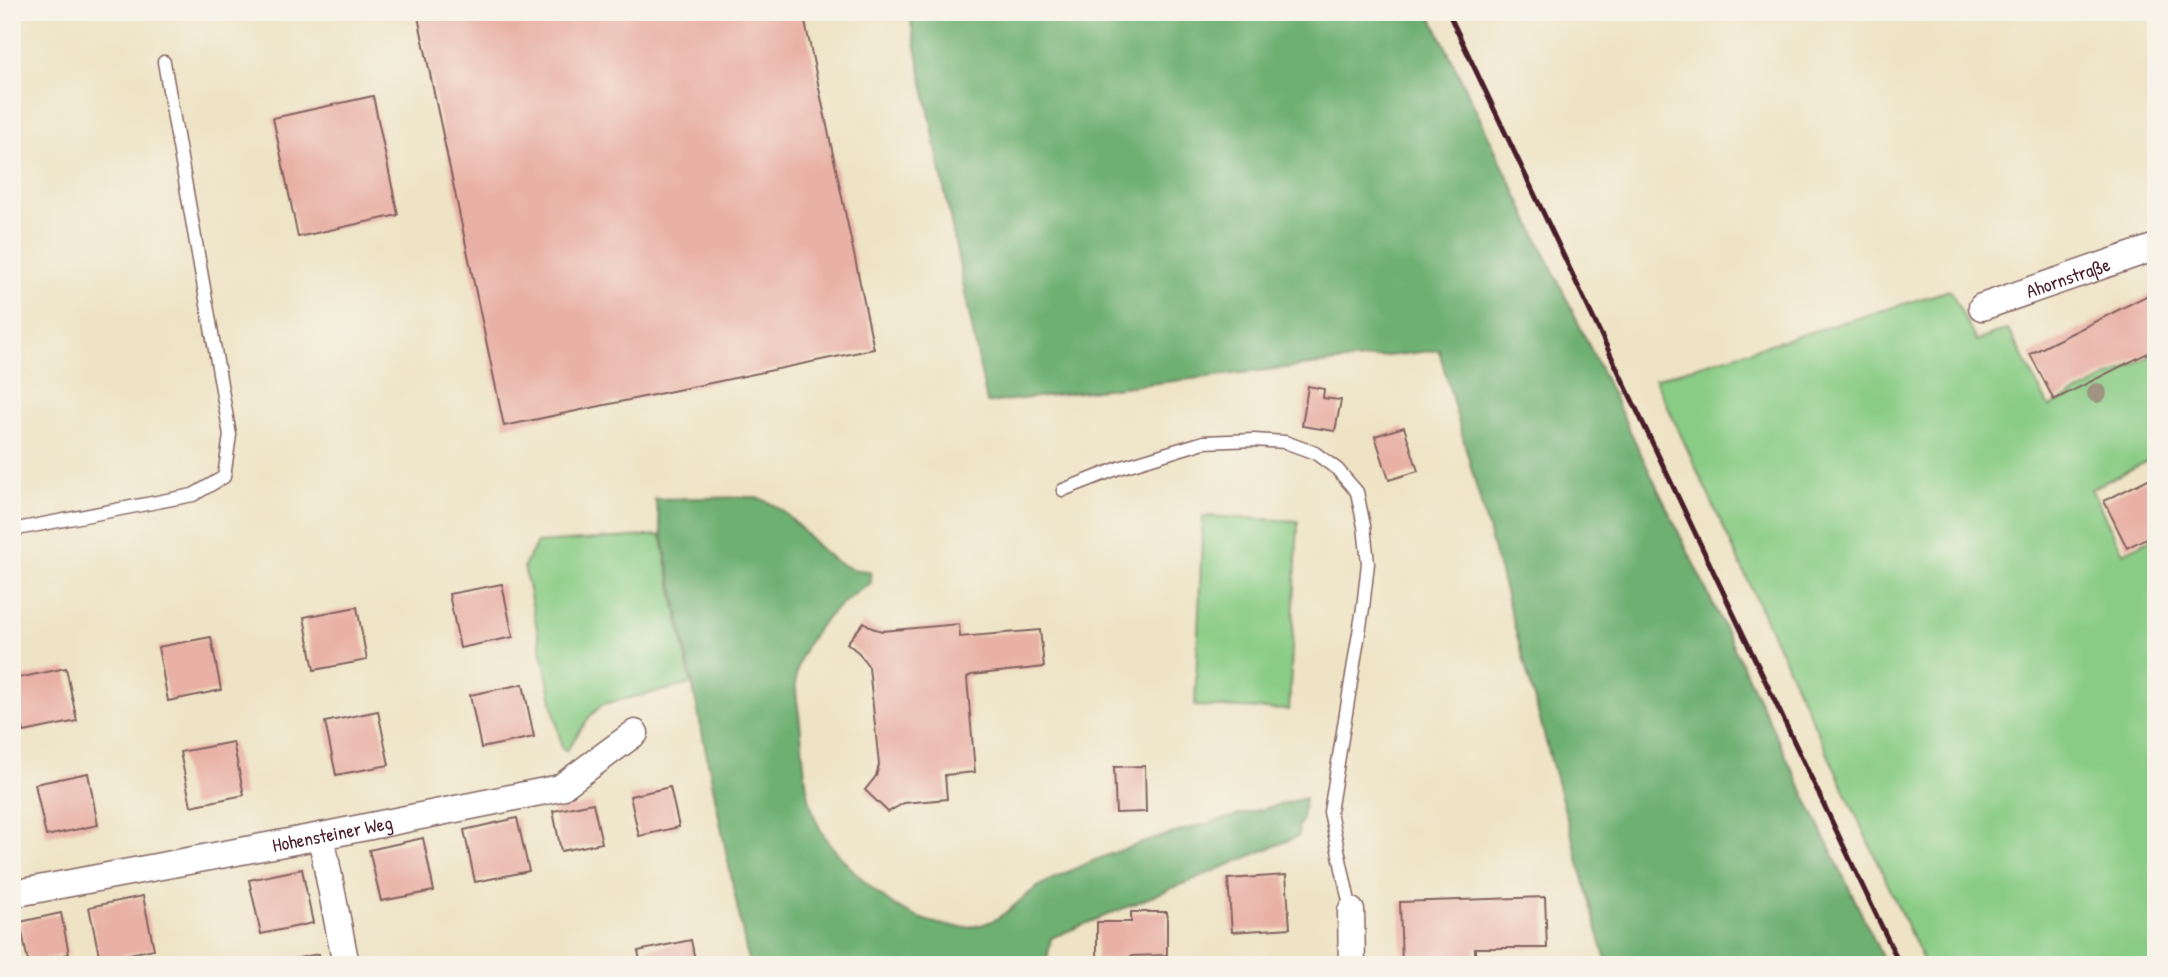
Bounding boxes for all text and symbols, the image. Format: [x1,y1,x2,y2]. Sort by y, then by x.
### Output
street label: Ahornstraße [2023,251,2114,304]
street label: Hohensteiner Weg [270,809,395,858]

